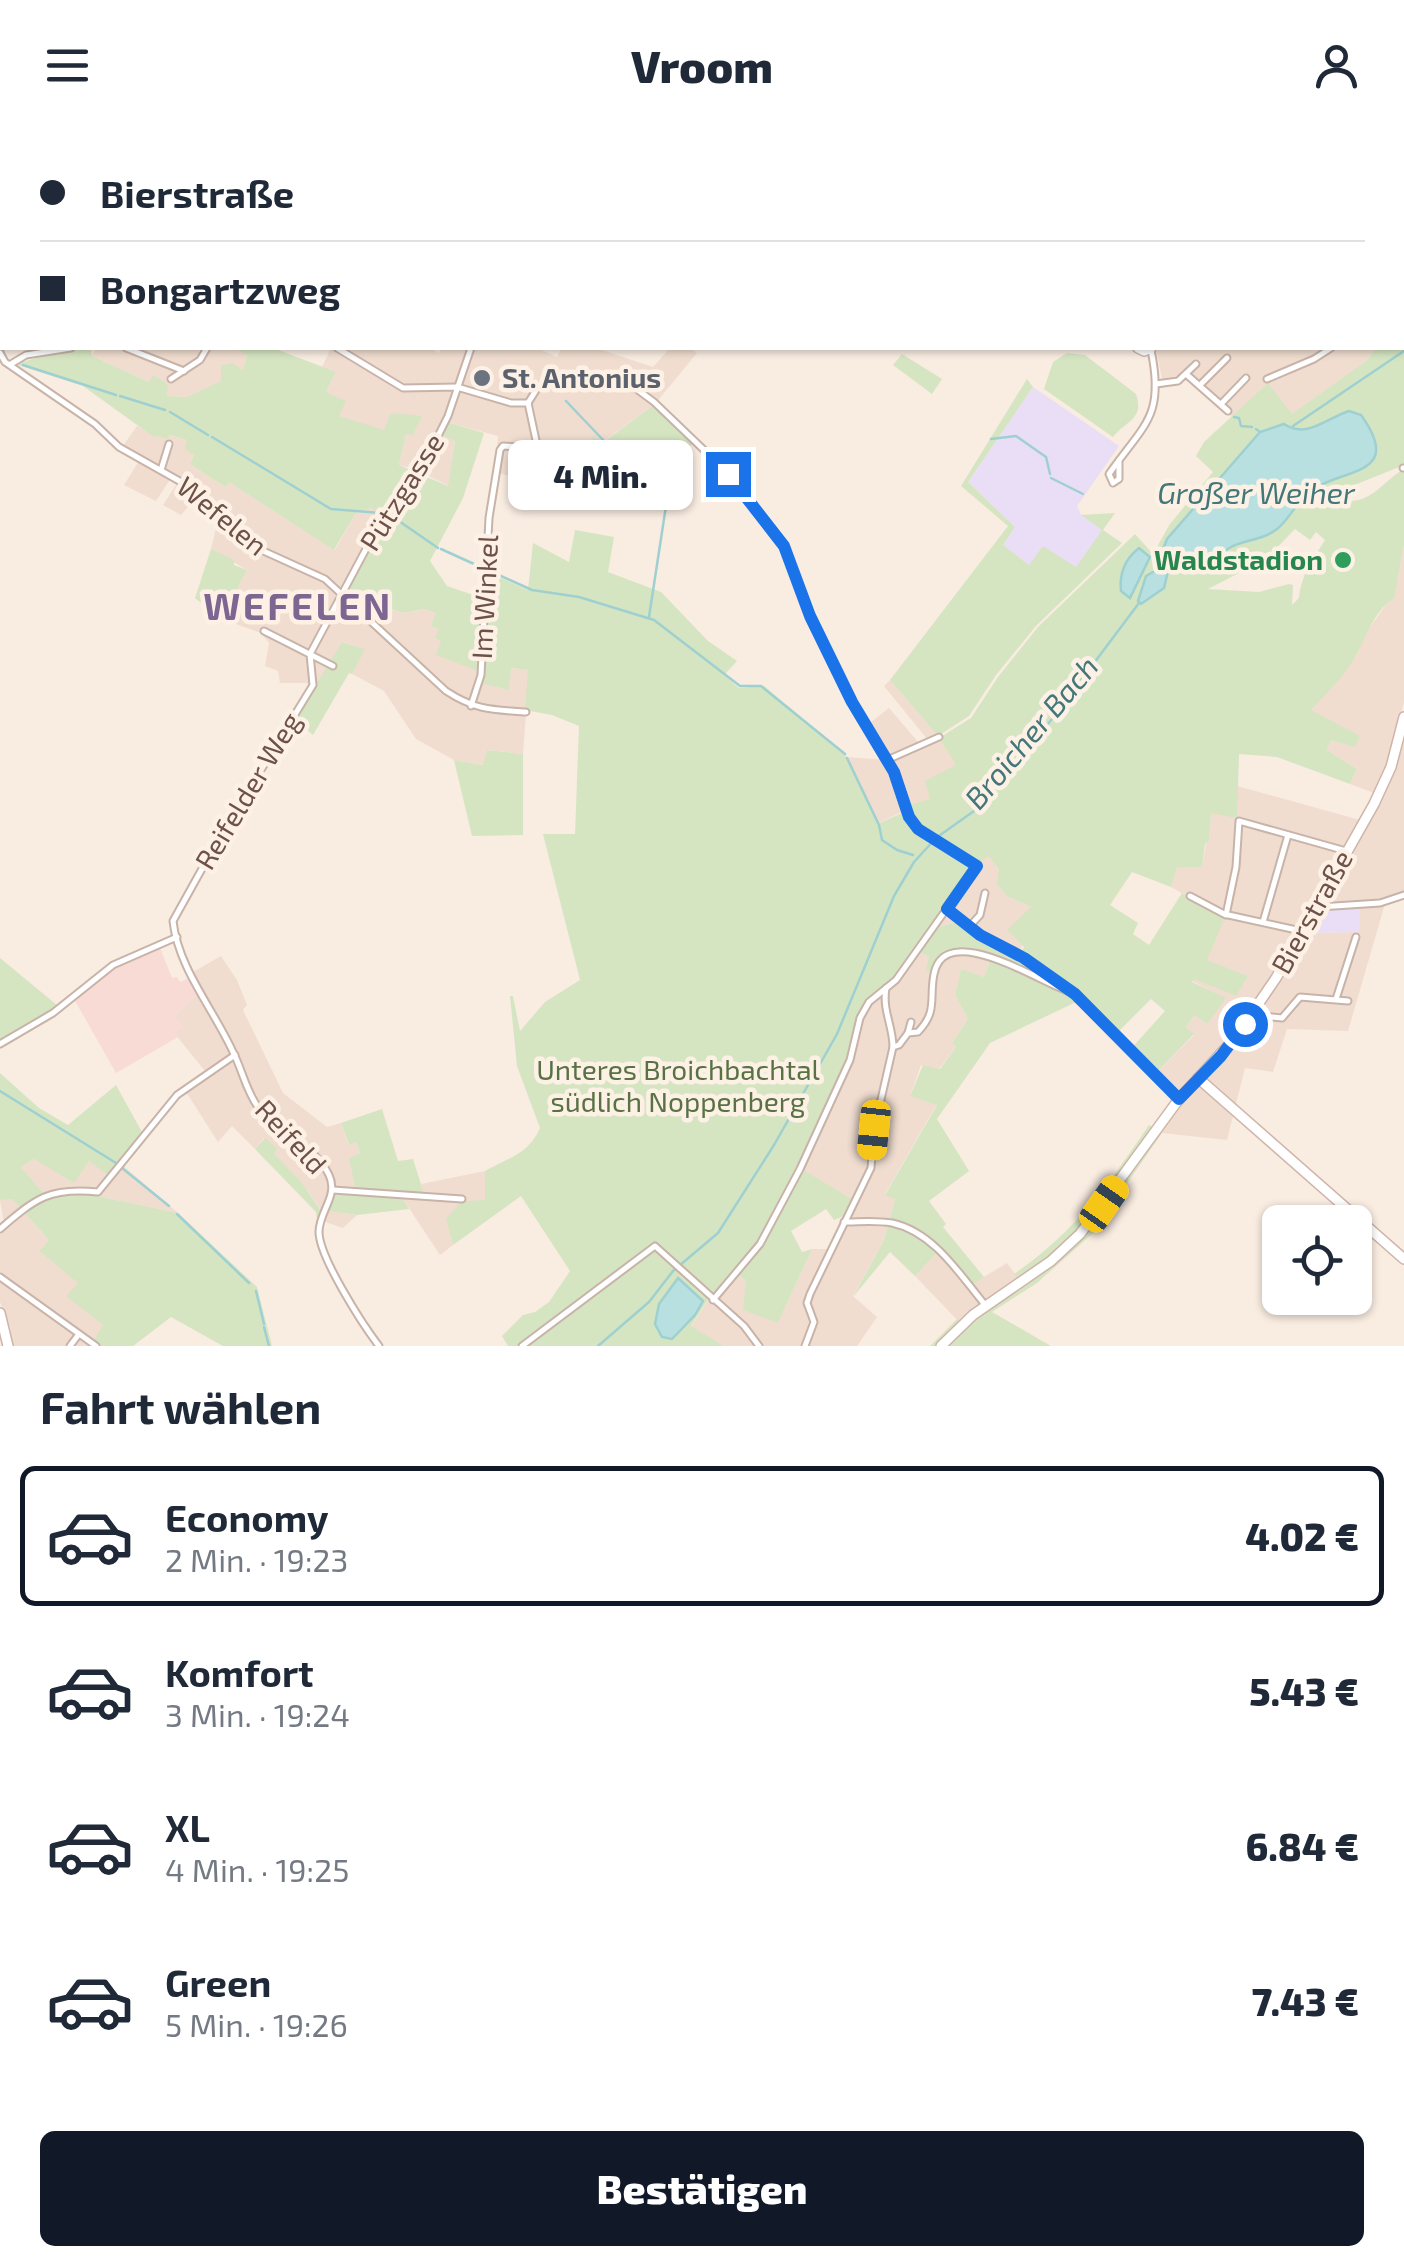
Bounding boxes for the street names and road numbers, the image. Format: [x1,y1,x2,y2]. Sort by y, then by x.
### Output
street label: Pützgasse [352,427,450,556]
street label: Wefelen [171,469,275,562]
street label: Im Winkel [464,533,504,660]
street label: Reifelder Weg [187,705,308,875]
street label: Bierstraße [1263,844,1359,979]
street label: Reifeld [249,1092,335,1180]

